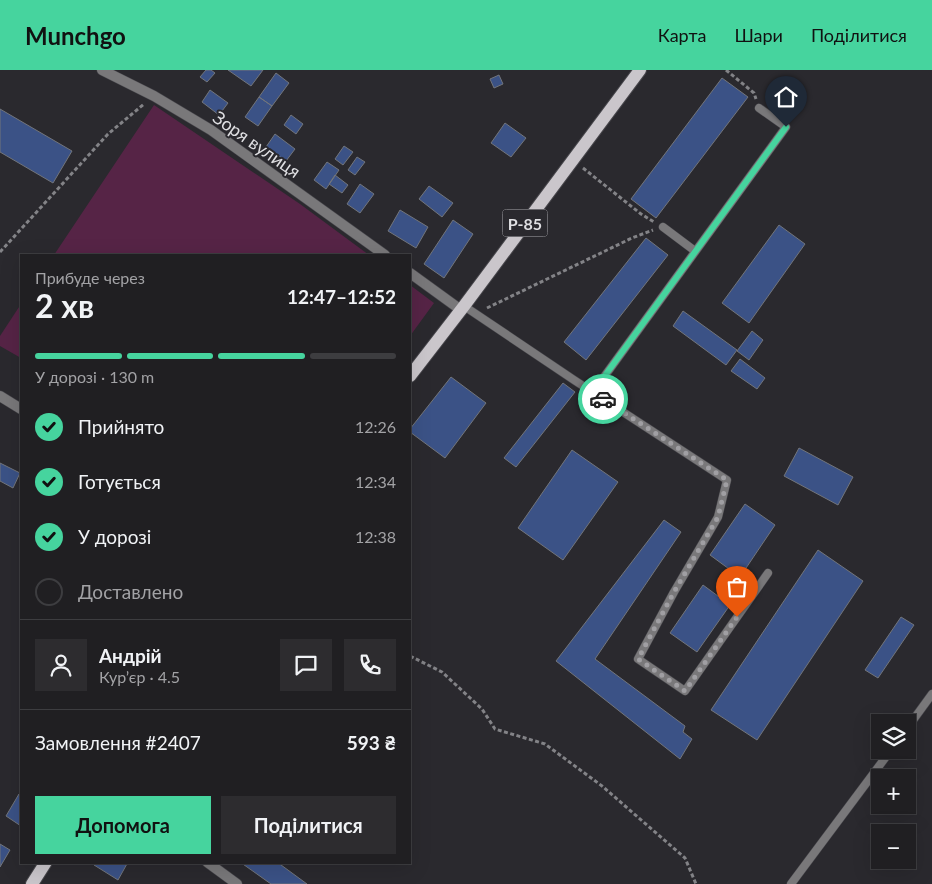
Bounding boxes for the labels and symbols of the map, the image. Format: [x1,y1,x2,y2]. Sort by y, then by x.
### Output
pin [765,76,807,127]
street label: Зоря вулиця [209,106,305,182]
road number: Р-85 [502,210,548,237]
courier [578,374,628,424]
pin [716,566,758,617]

